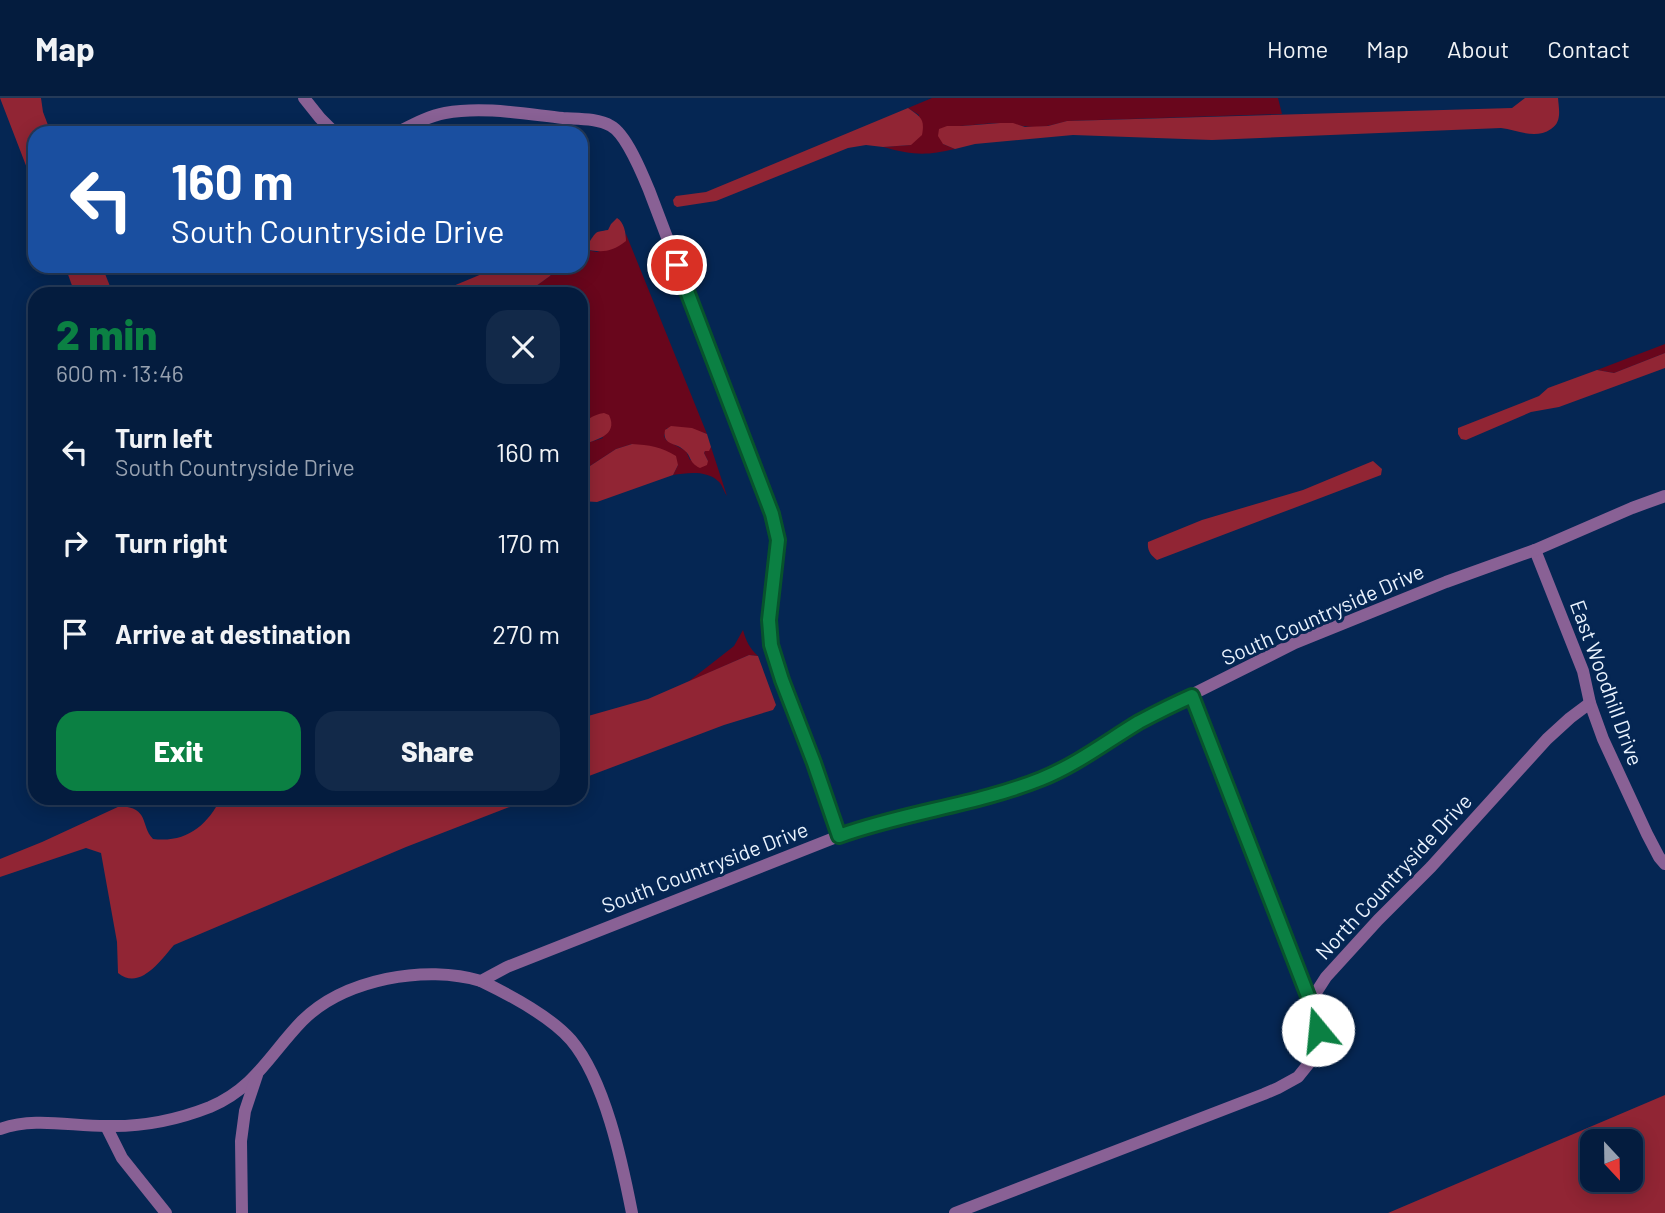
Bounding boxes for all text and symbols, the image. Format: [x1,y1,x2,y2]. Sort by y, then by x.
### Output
text: Map [35,28,95,68]
text: Home [1267,34,1328,63]
text: Map [1366,34,1409,63]
text: About [1447,34,1509,63]
text: Contact [1547,34,1630,63]
text: 160 m [171,151,293,210]
icon: left [56,154,147,245]
text: South Countryside Drive [171,211,505,249]
pin [647,235,707,295]
icon: arrive [658,246,696,284]
text: 2 min [56,308,157,358]
button: close [486,310,560,384]
text: 600 m · 13:46 [56,359,184,387]
text: Turn left [115,422,213,453]
icon: left [56,433,94,471]
text: 160 m [496,436,560,467]
text: South Countryside Drive [115,453,355,481]
icon: right [56,524,94,562]
text: Turn right [115,527,228,558]
text: 170 m [497,527,560,558]
street label: South Countryside Drive [1217,558,1427,670]
street label: East Woodhill Drive [1566,596,1649,769]
icon: arrive [56,615,94,653]
text: Arrive at destination [115,618,351,649]
text: 270 m [492,618,560,649]
button: Exit [56,711,301,791]
button: Share [315,711,560,791]
street label: North Countryside Drive [1310,788,1476,964]
street label: South Countryside Drive [598,816,811,917]
position arrow [1281,993,1355,1067]
north arrow [1580,1129,1643,1192]
map controls [1580,1129,1643,1192]

